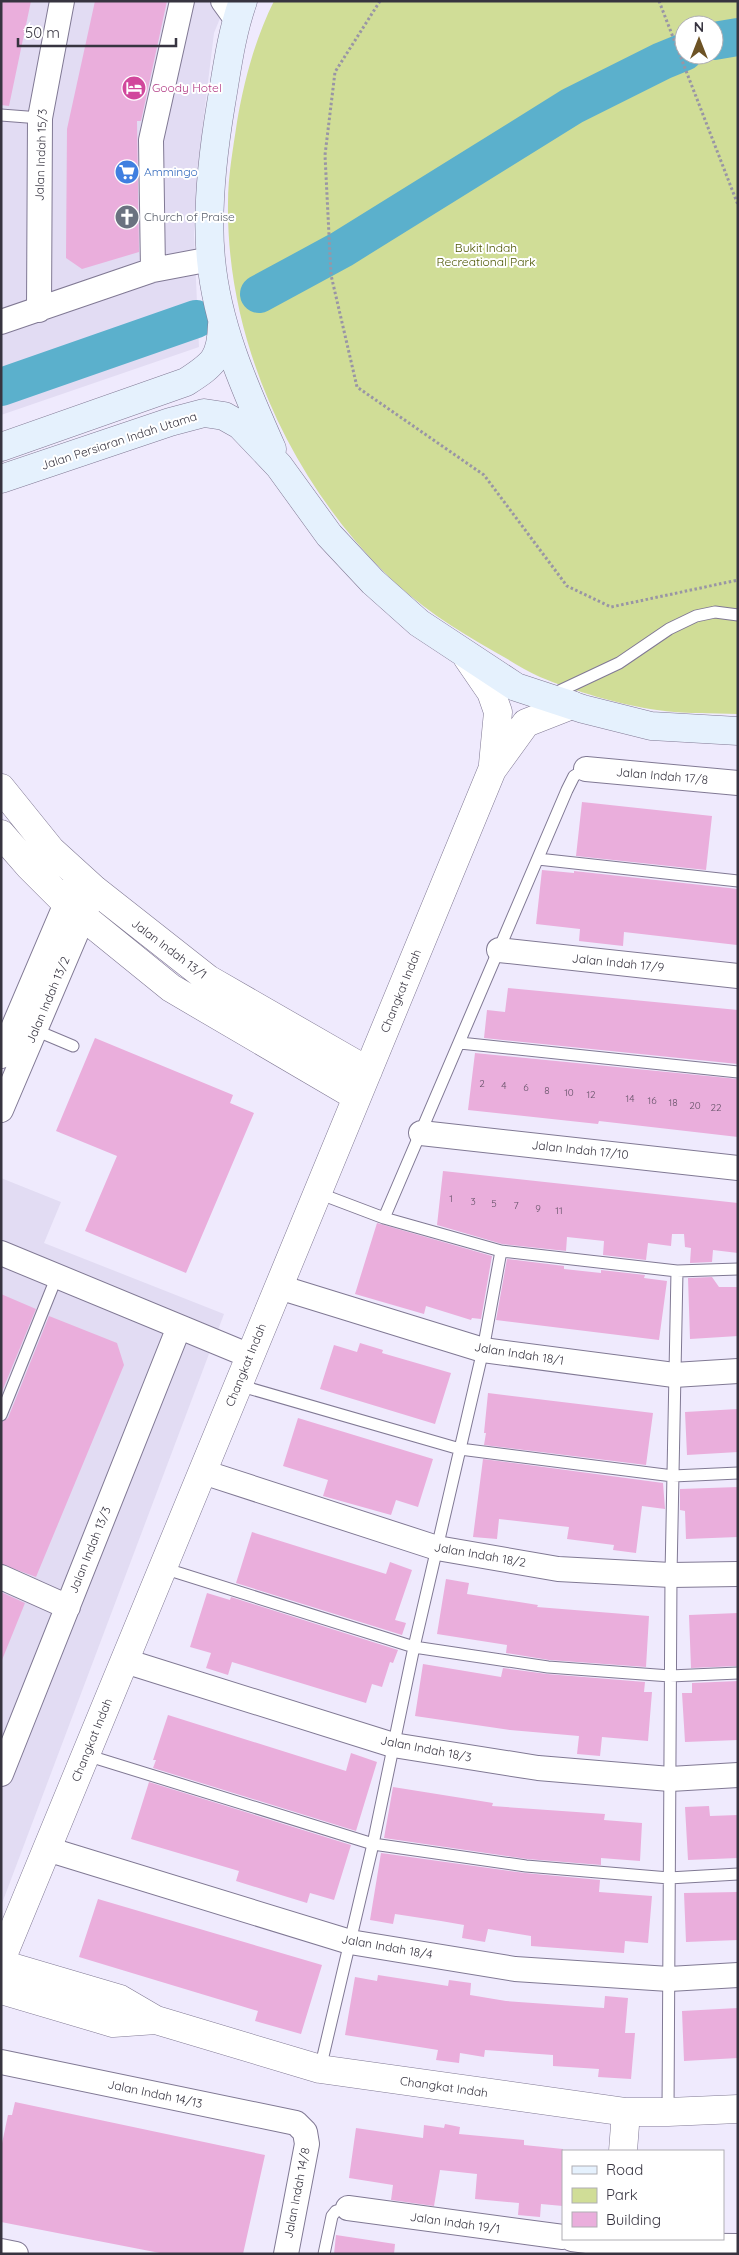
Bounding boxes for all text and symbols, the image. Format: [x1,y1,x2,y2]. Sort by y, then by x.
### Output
scale bar [18,15,175,47]
north arrow [674,15,724,65]
text: N [694,18,704,36]
text: 50 m [25,23,60,42]
hotel icon: Goody Hotel [121,75,147,101]
place label: Goody Hotel [152,80,222,95]
street label: Jalan Indah 15/3 [31,108,50,201]
supermarket icon: Ammingo [114,159,140,185]
place label: Ammingo [144,164,198,179]
church icon: Church of Praise [114,204,140,230]
place label: Church of Praise [144,209,235,224]
park label: Bukit Indah Recreational Park [437,240,535,269]
street label: Jalan Persiaran Indah Utama [39,408,199,473]
street label: Jalan Indah 17/8 [615,764,709,787]
street label: Jalan Indah 13/1 [129,915,210,982]
street label: Changkat Indah [377,947,424,1035]
street label: Jalan Indah 17/9 [571,950,665,975]
street label: Jalan Indah 13/2 [23,954,73,1045]
house number: 2 [479,1077,485,1090]
house number: 4 [501,1079,507,1092]
house number: 6 [523,1081,529,1094]
house number: 8 [544,1084,550,1097]
house number: 10 [564,1086,574,1099]
house number: 12 [586,1088,596,1101]
house number: 14 [626,1092,634,1105]
house number: 16 [647,1094,657,1107]
house number: 18 [668,1096,678,1109]
house number: 20 [689,1099,701,1112]
house number: 22 [710,1101,722,1114]
street label: Jalan Indah 17/10 [531,1137,629,1162]
house number: 1 [449,1192,453,1205]
house number: 3 [470,1195,476,1208]
house number: 5 [491,1197,497,1210]
house number: 7 [513,1199,519,1212]
house number: 9 [535,1202,541,1215]
house number: 11 [555,1204,563,1217]
street label: Changkat Indah [222,1321,269,1409]
street label: Jalan Indah 18/1 [473,1339,565,1368]
street label: Jalan Indah 13/3 [65,1504,114,1595]
street label: Jalan Indah 18/2 [433,1539,527,1570]
street label: Changkat Indah [68,1696,115,1784]
street label: Jalan Indah 18/3 [379,1732,473,1765]
street label: Jalan Indah 18/4 [340,1931,434,1962]
street label: Changkat Indah [399,2073,489,2100]
street label: Jalan Indah 14/13 [106,2076,204,2111]
street label: Jalan Indah 14/8 [280,2146,313,2240]
legend [562,2150,724,2240]
text: Road [606,2160,643,2179]
text: Park [606,2185,638,2204]
street label: Jalan Indah 19/1 [409,2209,501,2236]
text: Building [606,2210,661,2229]

